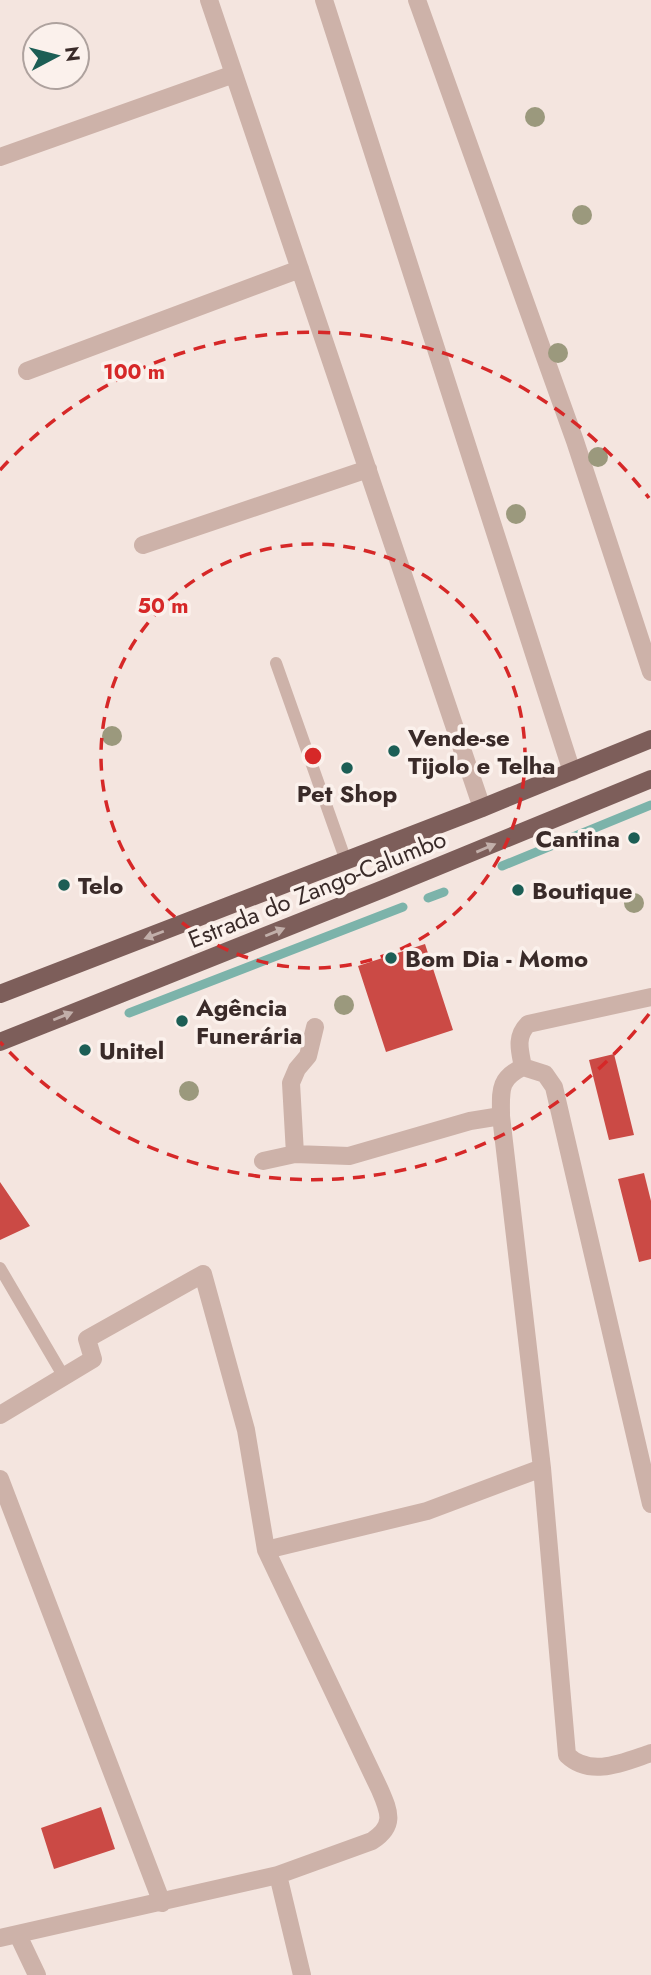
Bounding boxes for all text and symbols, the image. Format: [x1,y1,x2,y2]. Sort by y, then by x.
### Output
north arrow [21,21,91,91]
text: N [58,45,87,63]
text: 100 m [103,357,165,387]
text: 50 m [138,591,188,621]
place label: Vende-se Tijolo e Telha [407,720,555,783]
marker: Vende-se Tijolo e Telha [386,743,402,759]
centre of rings [301,744,325,768]
marker: Pet Shop [339,760,355,776]
place label: Pet Shop [297,776,397,811]
street label: Estrada do Zango-Calumbo [183,821,451,957]
place label: Cantina [535,821,620,856]
marker: Cantina [626,830,642,846]
one-way arrow [476,842,497,853]
place label: Telo [78,868,123,903]
place label: Boutique [532,873,633,908]
marker: Telo [56,877,72,893]
marker: Boutique [510,882,526,898]
one-way arrow [264,927,285,938]
one-way arrow [144,929,165,940]
place label: Bom Dia - Momo [405,941,588,976]
marker: Bom Dia - Momo [383,950,399,966]
place label: Agência Funerária [195,990,303,1053]
one-way arrow [53,1011,74,1022]
marker: Agência Funerária [174,1013,190,1029]
place label: Unitel [99,1033,164,1068]
marker: Unitel [77,1042,93,1058]

